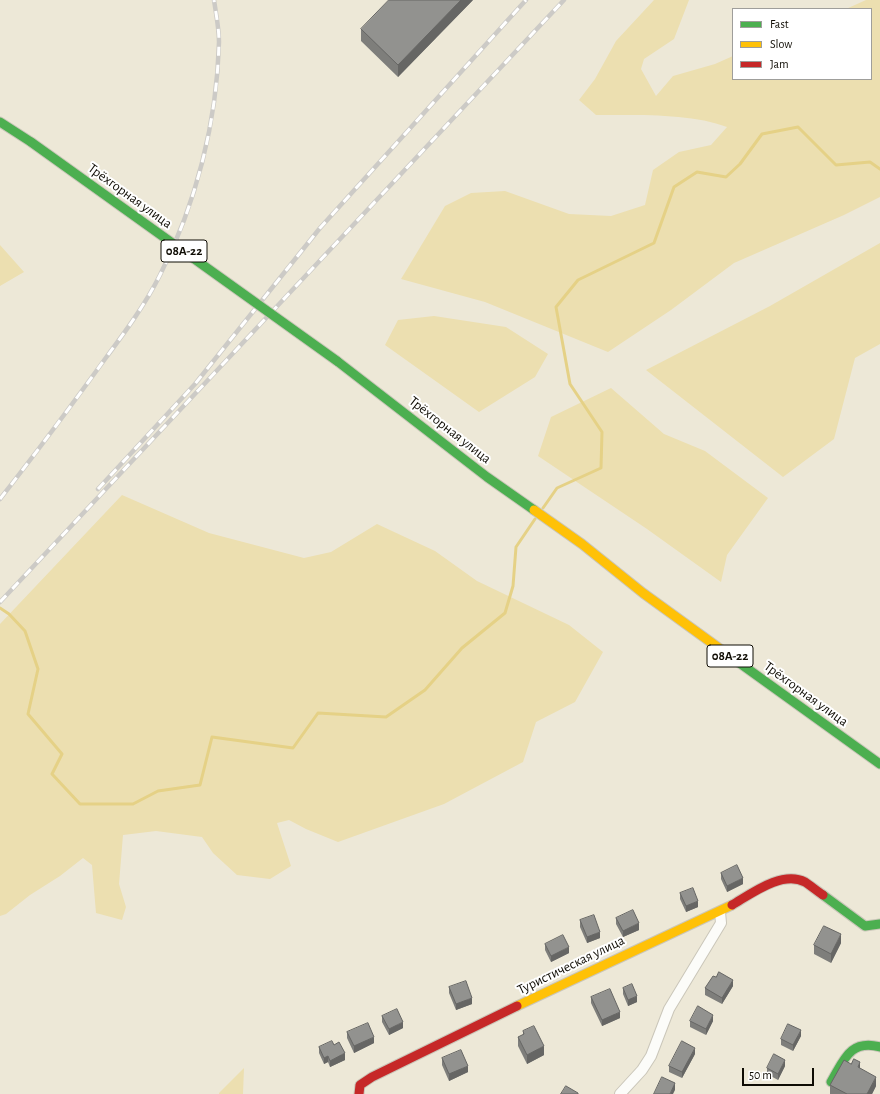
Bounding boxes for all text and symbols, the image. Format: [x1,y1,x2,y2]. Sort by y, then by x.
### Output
legend [732,8,872,80]
text: Fast [770,18,789,30]
text: Slow [770,38,792,50]
text: Jam [770,58,789,70]
street label: Трёхгорная улица [85,160,175,232]
road number: 08А-22 [161,240,207,262]
street label: Трёхгорная улица [406,393,494,467]
road number: 08А-22 [707,645,753,667]
street label: Трёхгорная улица [761,658,851,730]
street label: Туристическая улица [515,932,627,998]
scale bar [744,1060,816,1086]
text: 50 m [749,1069,772,1081]

